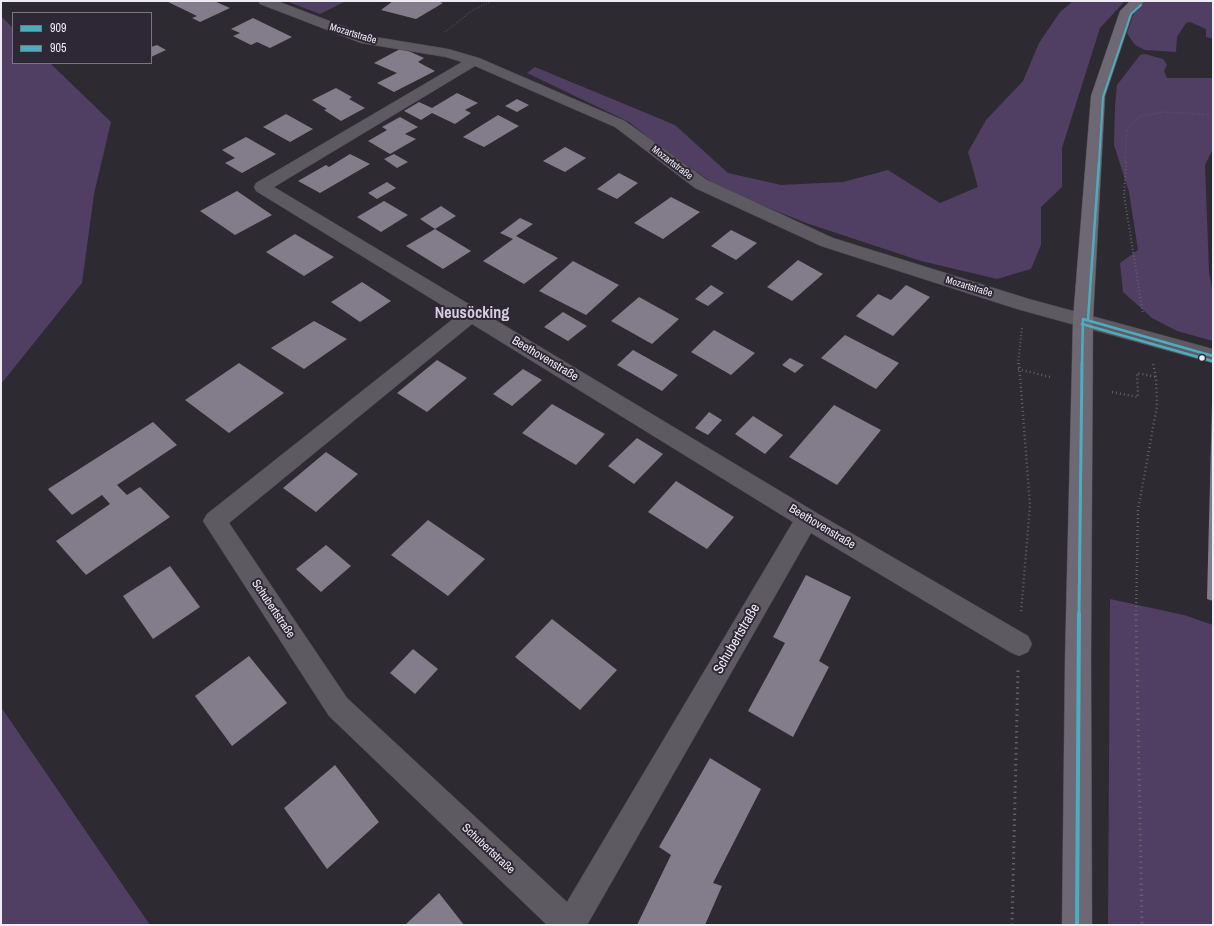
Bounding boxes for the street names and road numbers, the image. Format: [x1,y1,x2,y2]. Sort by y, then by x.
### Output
street label: Mozartstraße [328,21,378,47]
street label: Mozartstraße [649,144,695,182]
street label: Mozartstraße [944,274,994,300]
street label: Beethovenstraße [509,334,581,384]
street label: Beethovenstraße [786,502,858,552]
street label: Schubertstraße [248,577,298,641]
street label: Schubertstraße [710,601,764,677]
street label: Schubertstraße [458,821,518,877]

